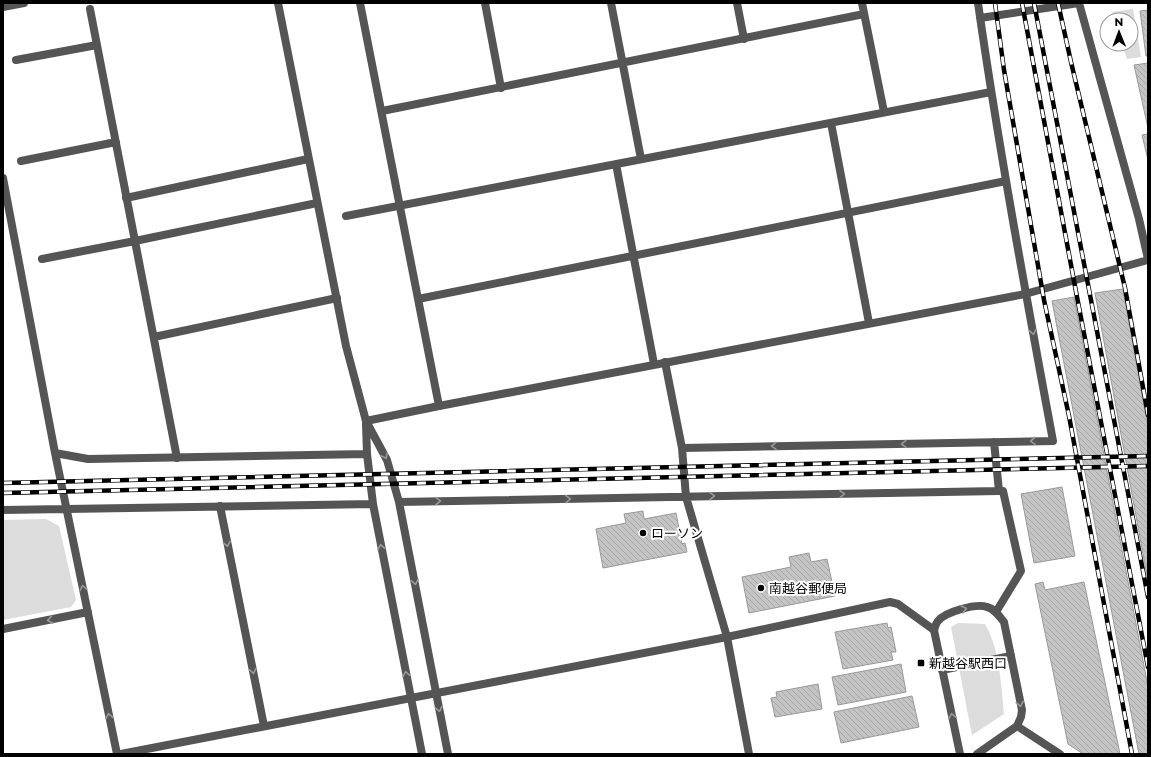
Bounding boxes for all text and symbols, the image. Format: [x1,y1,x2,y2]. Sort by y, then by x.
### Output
north arrow [1099,12,1139,52]
text: N [1114,15,1123,29]
one-way arrow [1028,329,1036,335]
one-way arrow [1030,437,1036,445]
one-way arrow [901,440,907,448]
one-way arrow [771,442,777,450]
one-way arrow [380,451,387,459]
one-way arrow [839,490,845,498]
one-way arrow [709,492,715,500]
one-way arrow [565,495,571,503]
one-way arrow [435,497,441,505]
place label: ローソン [651,525,703,541]
marker: ローソン [638,528,648,538]
one-way arrow [223,541,231,547]
one-way arrow [377,544,386,550]
one-way arrow [410,579,418,585]
place label: 南越谷郵便局 [769,580,847,596]
marker: 南越谷郵便局 [756,583,766,593]
one-way arrow [80,585,88,592]
one-way arrow [960,605,967,614]
one-way arrow [47,615,53,624]
place label: 新越谷駅西口 [929,655,1007,671]
marker: 新越谷駅西口 [916,658,926,668]
one-way arrow [248,668,256,675]
one-way arrow [403,671,411,678]
one-way arrow [1015,700,1024,707]
one-way arrow [435,706,443,712]
one-way arrow [106,713,114,719]
one-way arrow [948,713,956,719]

